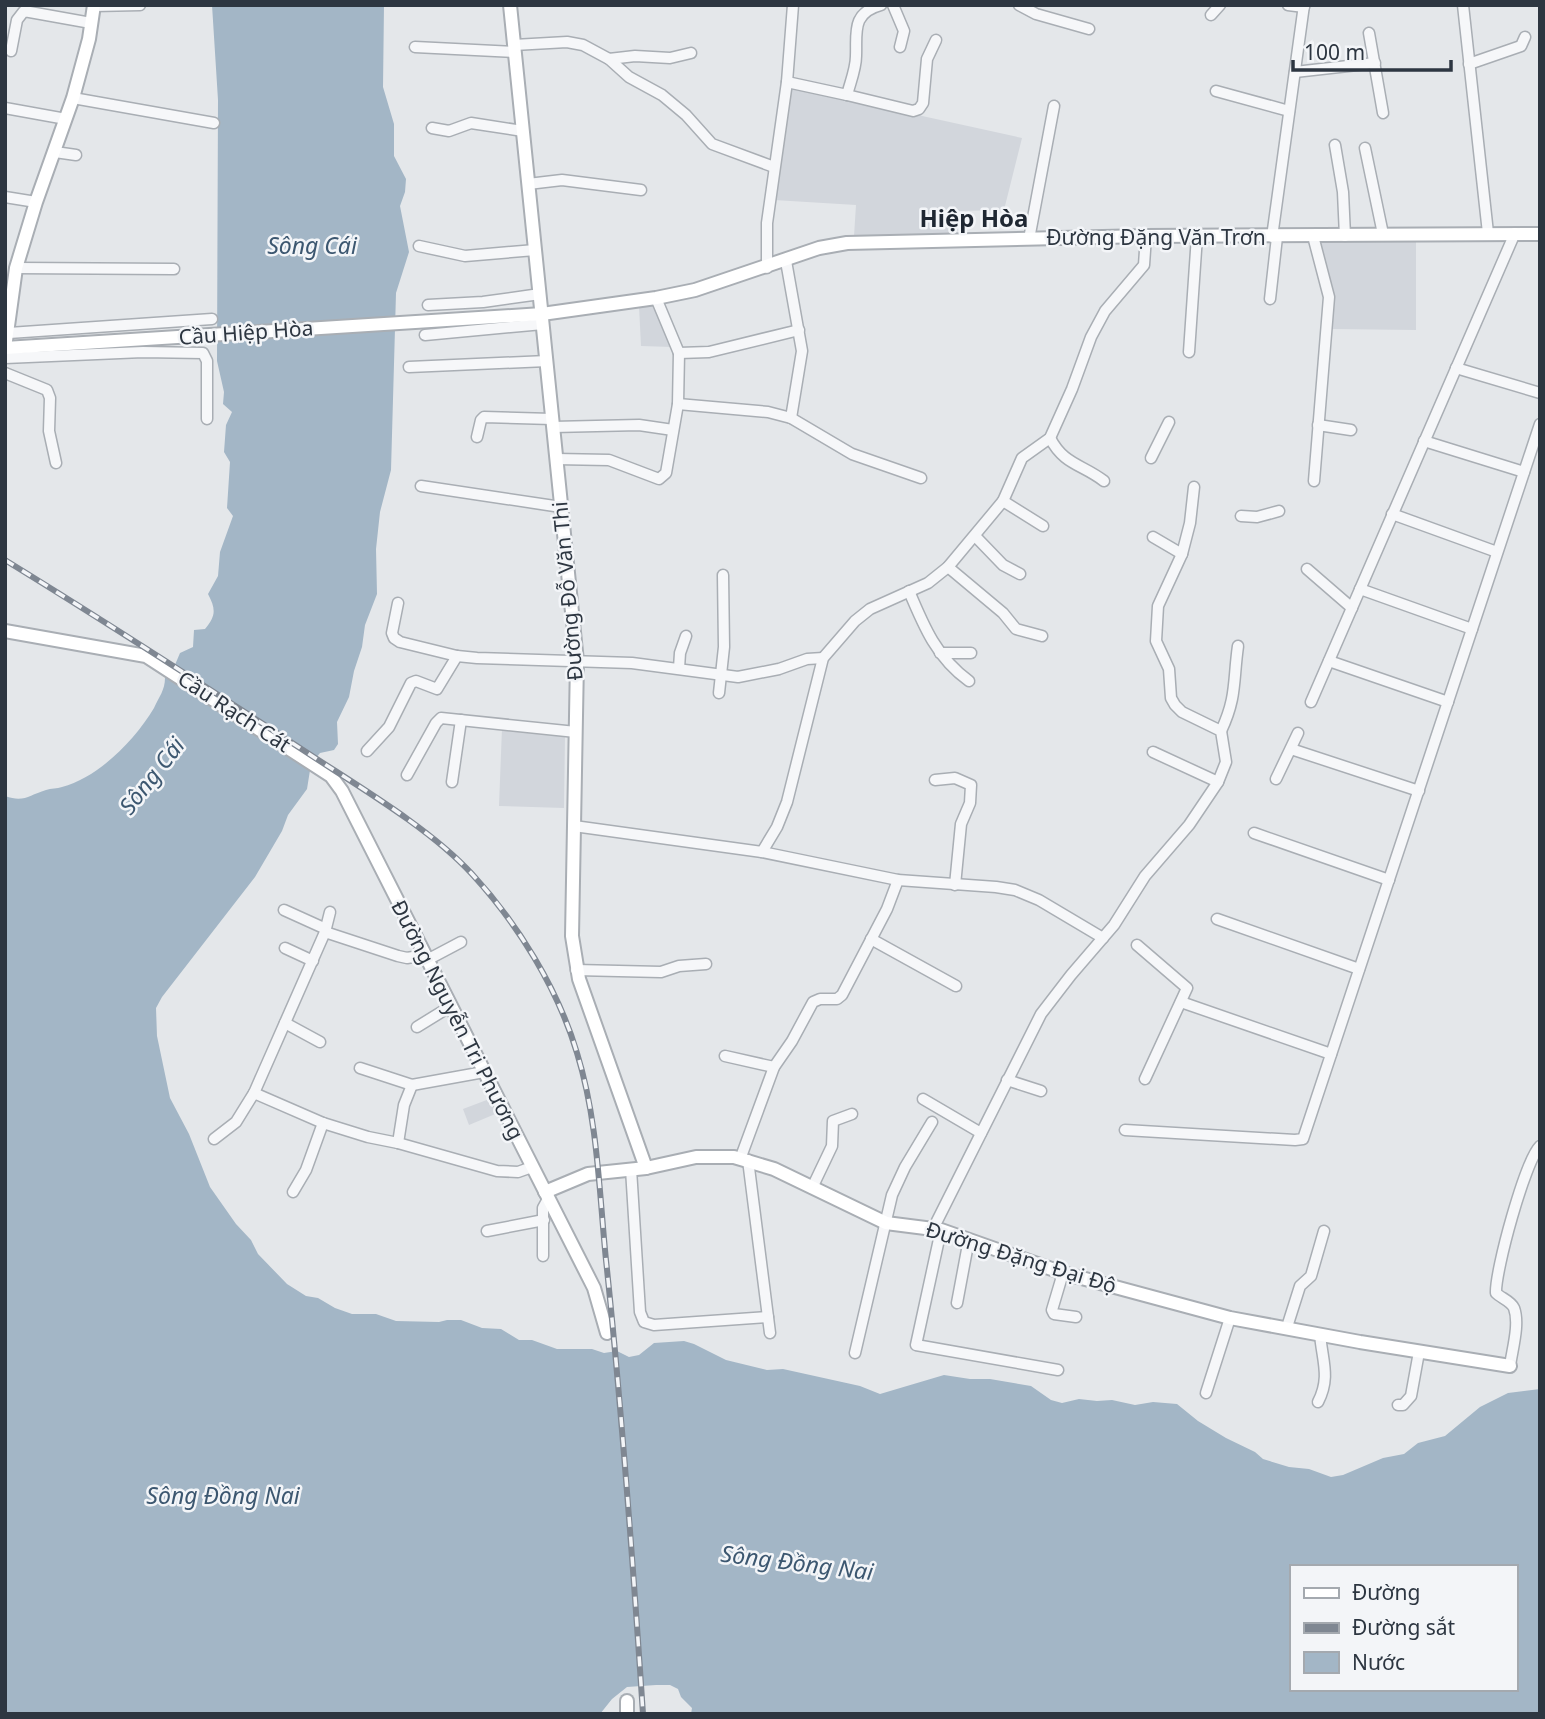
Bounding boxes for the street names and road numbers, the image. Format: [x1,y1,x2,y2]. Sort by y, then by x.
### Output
street label: Đường Đặng Văn Trơn [1046,223,1266,251]
street label: Cầu Hiệp Hòa [178,313,314,351]
street label: Đường Đỗ Văn Thi [545,500,589,682]
street label: Cầu Rạch Cát [173,664,297,758]
street label: Đường Nguyễn Tri Phương [385,895,531,1144]
street label: Đường Đặng Đại Độ [922,1215,1120,1299]

